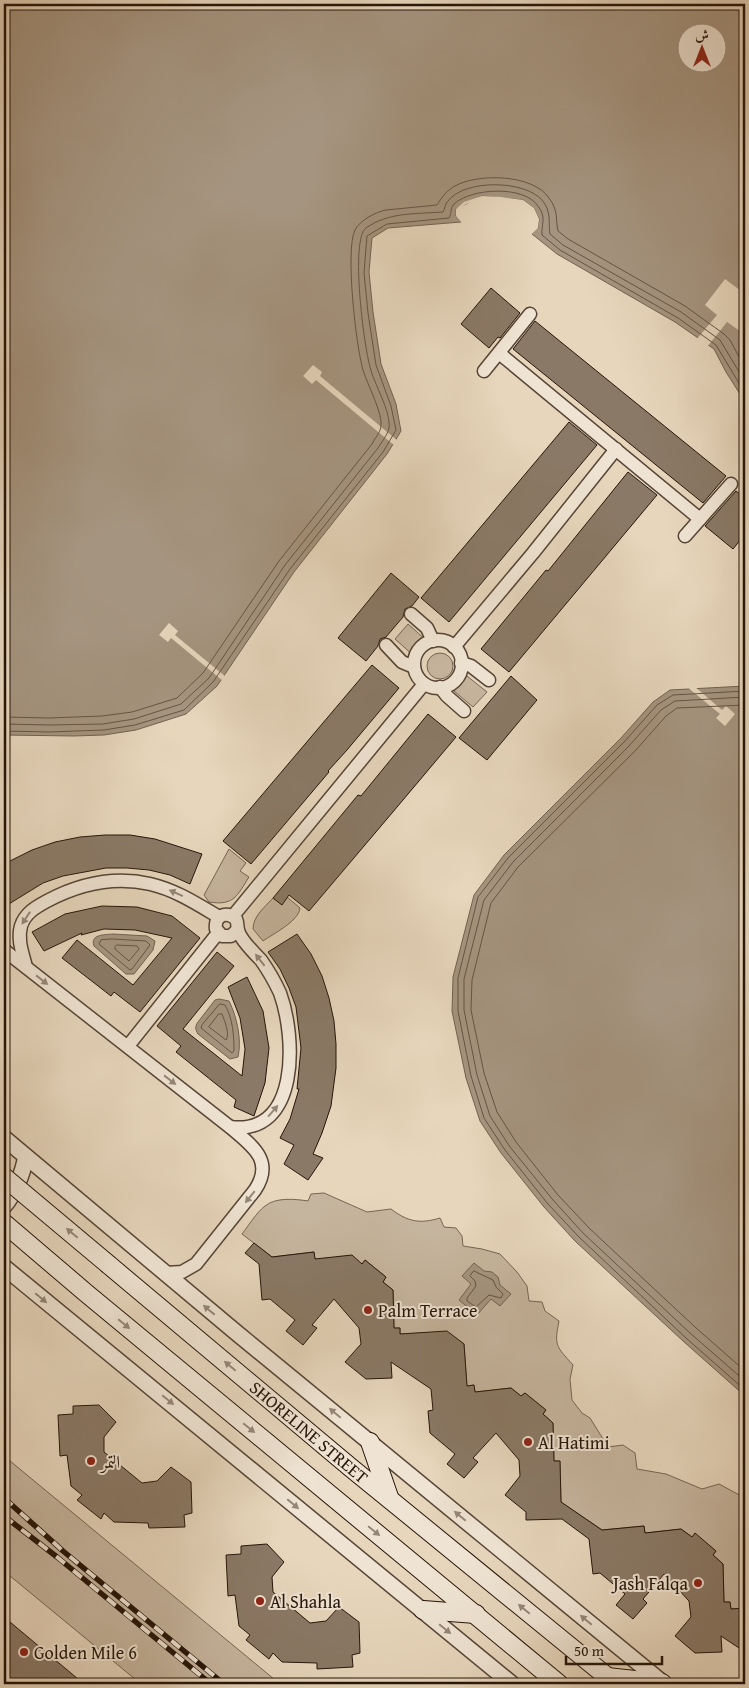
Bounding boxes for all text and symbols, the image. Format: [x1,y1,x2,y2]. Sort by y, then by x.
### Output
north arrow [676,22,726,72]
text: ش [695,25,709,45]
one-way arrow [169,889,183,897]
one-way arrow [21,911,31,924]
one-way arrow [254,953,265,966]
one-way arrow [36,975,49,985]
one-way arrow [164,1075,177,1085]
one-way arrow [267,1106,279,1118]
one-way arrow [245,1190,256,1203]
one-way arrow [66,1228,79,1239]
one-way arrow [35,1292,47,1304]
place label: Palm Terrace [378,1297,477,1324]
one-way arrow [203,1304,216,1315]
marker: Palm Terrace [362,1304,374,1316]
one-way arrow [117,1319,130,1330]
one-way arrow [224,1361,236,1372]
street label: SHORELINE STREET [244,1374,374,1490]
one-way arrow [161,1395,174,1406]
one-way arrow [328,1408,341,1419]
one-way arrow [242,1422,255,1433]
place label: Al Hatimi [538,1429,610,1456]
marker: Al Hatimi [522,1436,534,1448]
place label: التمر [99,1448,120,1475]
marker: التمر [85,1455,97,1467]
one-way arrow [286,1499,299,1510]
one-way arrow [454,1511,467,1522]
one-way arrow [368,1525,381,1536]
place label: Jash Falqa [611,1570,688,1597]
marker: Jash Falqa [692,1577,704,1589]
place label: Al Shahla [270,1588,341,1615]
marker: Al Shahla [254,1595,266,1607]
one-way arrow [518,1603,531,1614]
one-way arrow [579,1614,592,1625]
one-way arrow [439,1624,452,1635]
scale bar [566,1633,663,1665]
place label: Golden Mile 6 [34,1639,137,1666]
text: 50 m [574,1640,605,1661]
marker: Golden Mile 6 [18,1646,30,1658]

